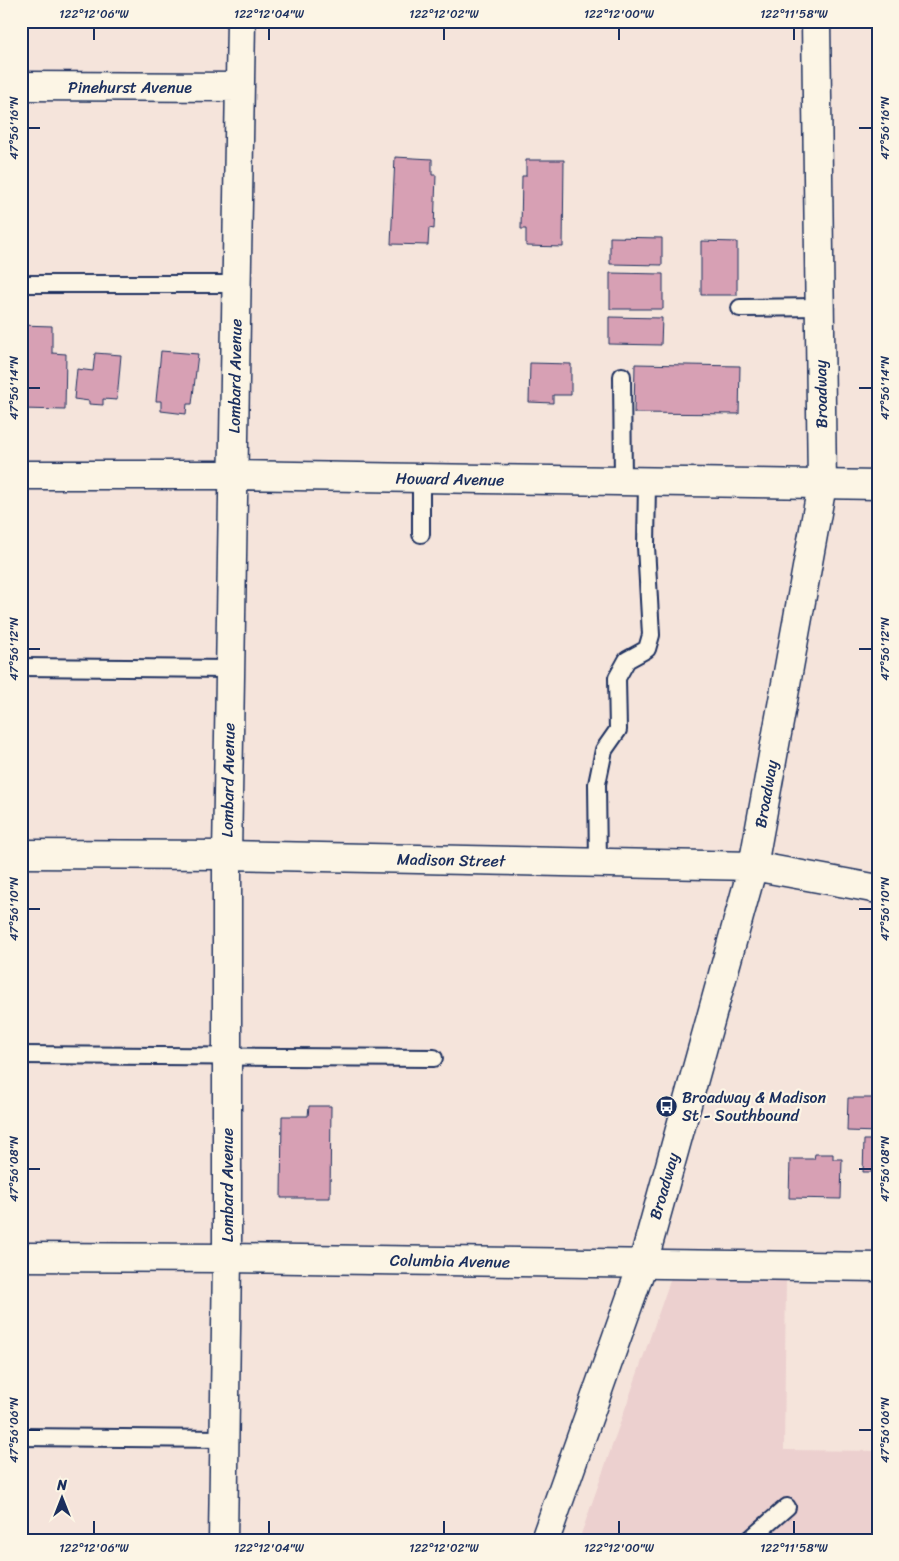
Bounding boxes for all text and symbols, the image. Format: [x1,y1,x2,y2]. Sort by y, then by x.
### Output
text: 122°12'06"W [59,3,129,25]
text: 122°12'04"W [234,3,305,25]
text: 122°12'02"W [409,3,479,25]
text: 122°12'00"W [584,3,655,25]
text: 122°11'58"W [760,3,829,25]
street label: Pinehurst Avenue [68,73,192,102]
text: 47°56'16"N [3,96,25,160]
text: 47°56'16"N [874,96,896,160]
street label: Lombard Avenue [220,318,250,434]
text: 47°56'14"N [3,355,25,420]
text: 47°56'14"N [874,355,896,420]
street label: Broadway [806,359,836,429]
street label: Howard Avenue [395,464,505,494]
text: 47°56'12"N [3,617,25,681]
text: 47°56'12"N [874,617,896,681]
street label: Lombard Avenue [213,722,243,838]
street label: Broadway [746,757,786,830]
street label: Madison Street [396,845,506,875]
text: 47°56'10"N [3,876,25,941]
text: 47°56'10"N [874,876,896,941]
place label: Broadway & Madison St - Southbound [682,1083,827,1130]
bus stop icon: Broadway & Madison St - Southbound [654,1094,678,1118]
street label: Lombard Avenue [213,1128,242,1242]
text: 47°56'08"N [3,1135,25,1202]
text: 47°56'08"N [874,1135,896,1202]
street label: Broadway [641,1148,688,1223]
street label: Columbia Avenue [390,1245,510,1277]
text: 47°56'06"N [3,1396,25,1463]
text: 47°56'06"N [874,1396,896,1463]
text: N [56,1473,67,1498]
north arrow [38,1474,88,1524]
text: 122°12'06"W [59,1537,129,1559]
text: 122°12'04"W [234,1537,305,1559]
text: 122°12'02"W [409,1537,479,1559]
text: 122°12'00"W [584,1537,655,1559]
text: 122°11'58"W [760,1537,829,1559]

